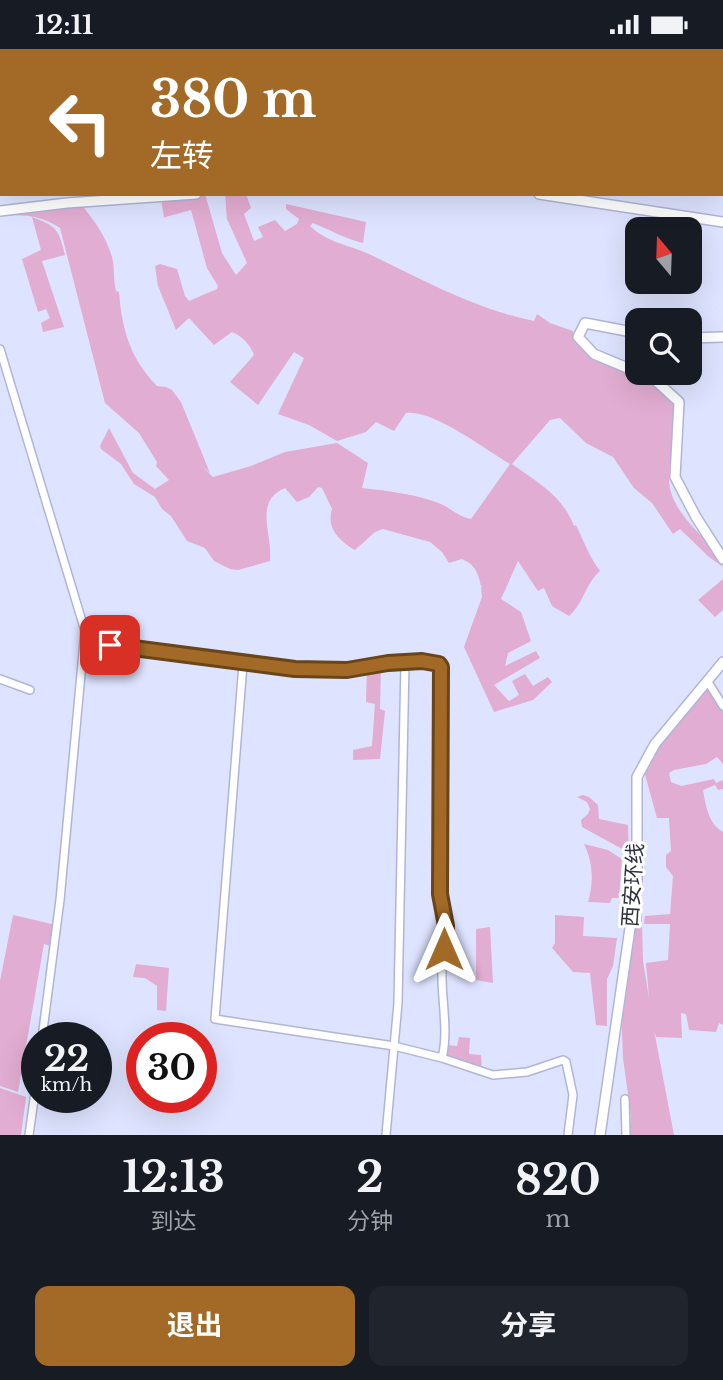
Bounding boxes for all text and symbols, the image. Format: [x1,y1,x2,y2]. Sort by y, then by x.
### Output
text: 12:11 [35,9,93,41]
text: 380 m [150,69,317,130]
icon: left [35,77,126,168]
text: 左转 [150,136,214,176]
north arrow [625,217,702,294]
map controls [625,217,702,385]
button: search [625,308,702,385]
pin [80,615,140,675]
icon: arrive [91,626,129,664]
street label: 西安环线 [617,842,649,928]
position arrow [407,912,481,986]
speed limit sign: 30 [126,1022,217,1113]
text: 22 [44,1037,89,1080]
text: km/h [41,1074,92,1096]
text: 12:13 [122,1151,225,1203]
text: 2 [356,1151,384,1203]
text: 820 [515,1154,601,1206]
text: m [546,1205,570,1233]
text: 到达 [150,1207,196,1235]
text: 分钟 [347,1207,393,1235]
button: 退出 [35,1286,355,1366]
button: 分享 [369,1286,688,1366]

